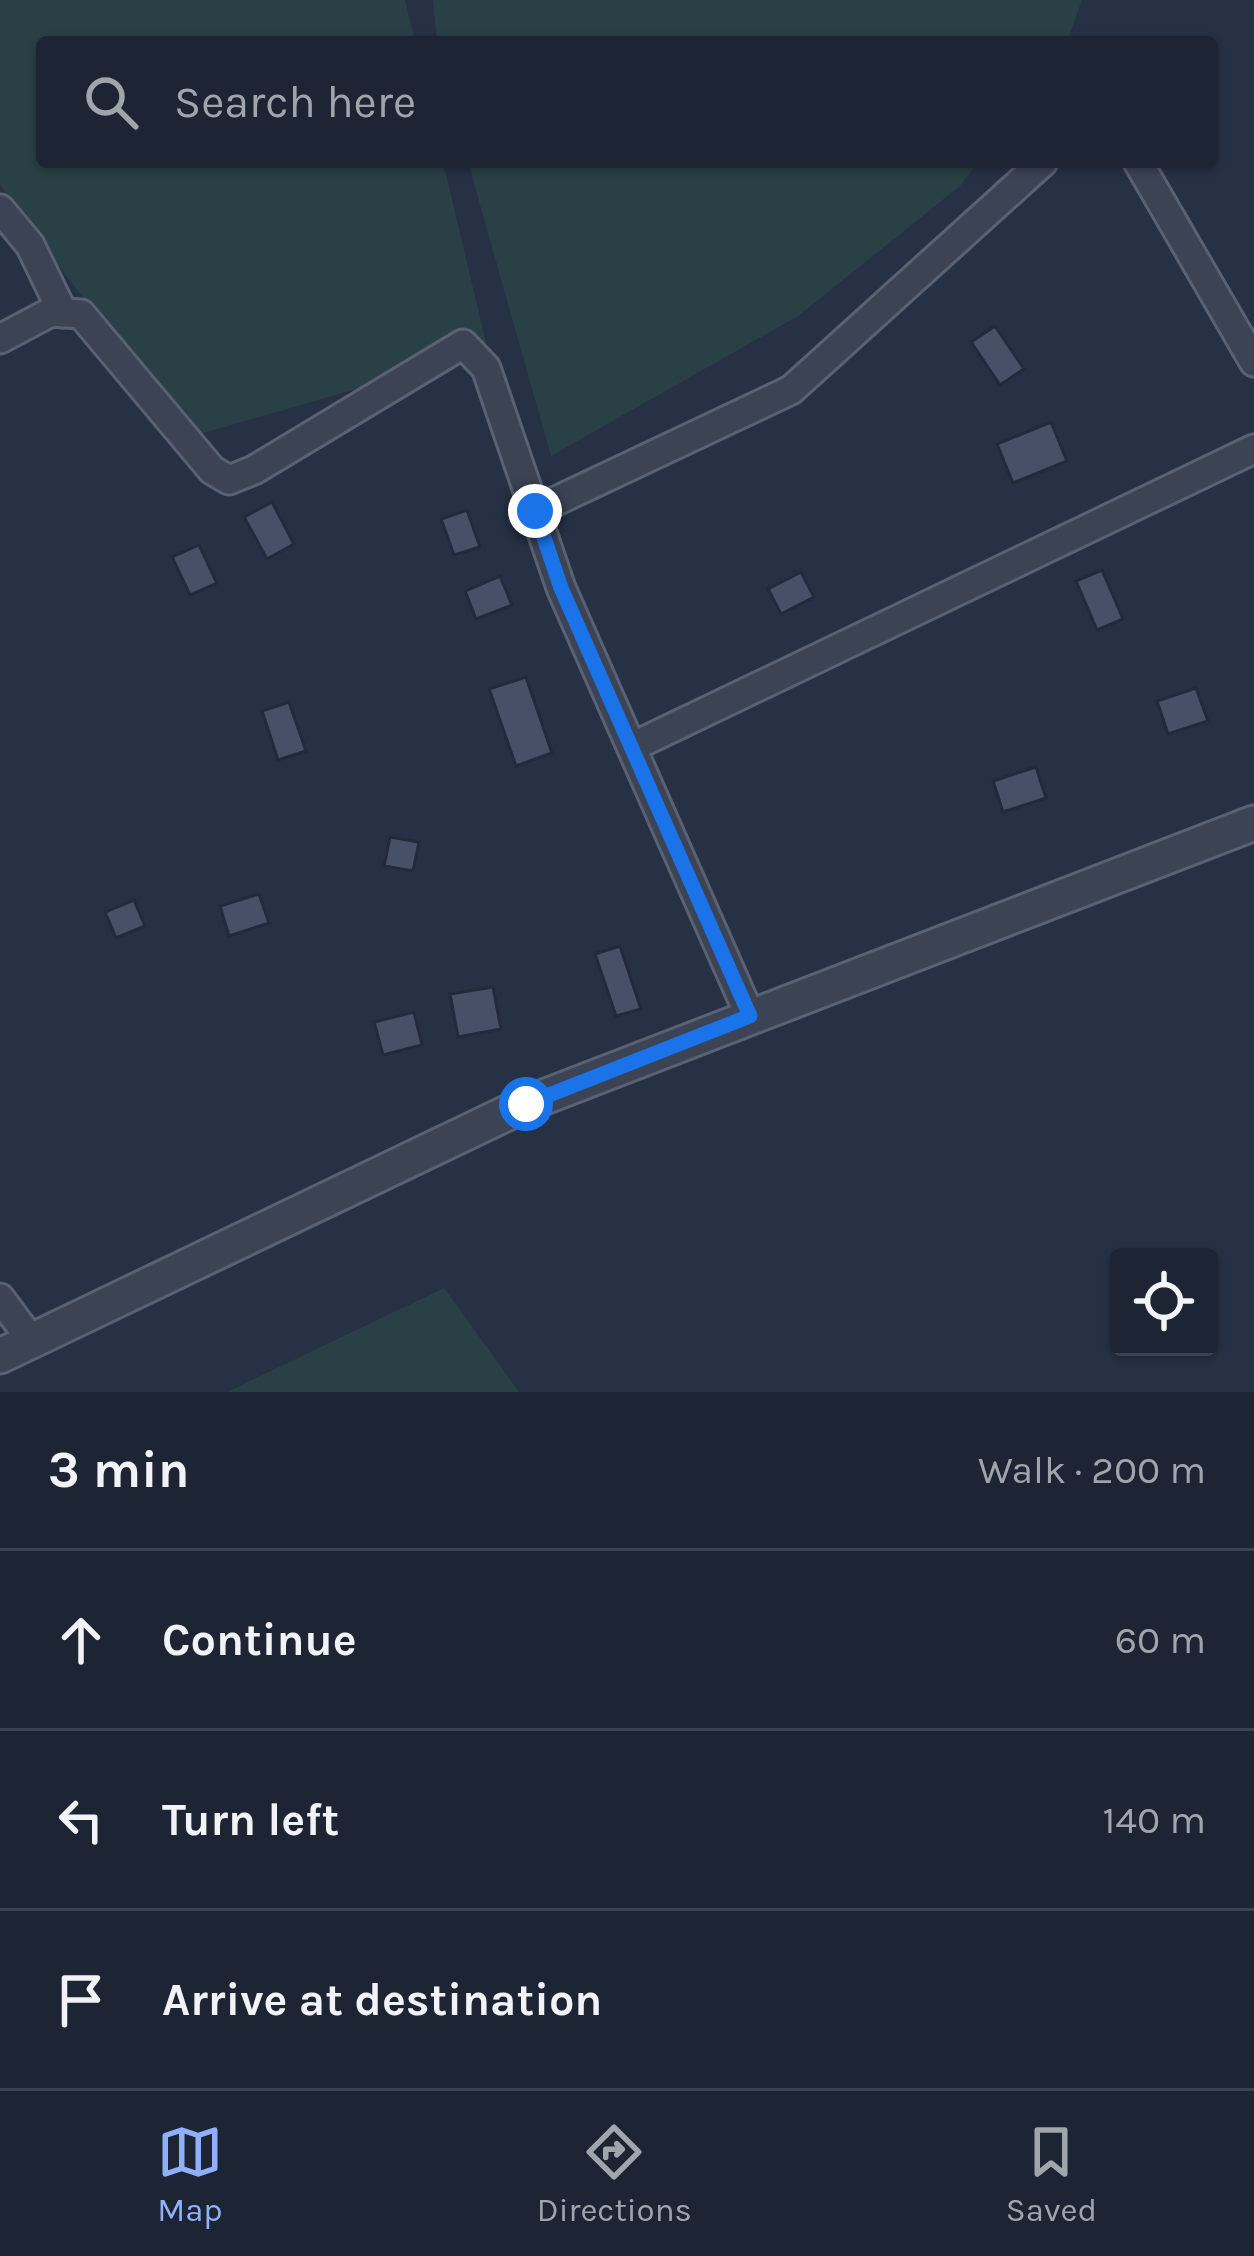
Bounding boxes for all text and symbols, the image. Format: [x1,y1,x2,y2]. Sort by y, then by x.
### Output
search box [36,36,1218,168]
icon: search [78,69,144,135]
text: Search here [174,76,416,128]
route end [508,484,562,538]
route start [499,1077,553,1131]
map controls [1110,1248,1218,1356]
button: locate [1110,1248,1218,1356]
text: 3 min [48,1440,190,1500]
text: Walk · 200 m [978,1447,1206,1493]
icon: ahead [48,1607,114,1673]
text: Continue [162,1614,357,1666]
text: 60 m [1115,1617,1206,1663]
icon: left [48,1787,114,1853]
text: Turn left [162,1794,339,1846]
text: 140 m [1102,1797,1206,1843]
icon: arrive [48,1967,114,2033]
text: Arrive at destination [162,1974,602,2026]
tab: Map [157,2119,223,2229]
tab: Directions [537,2119,692,2229]
tab: Saved [1006,2119,1097,2229]

